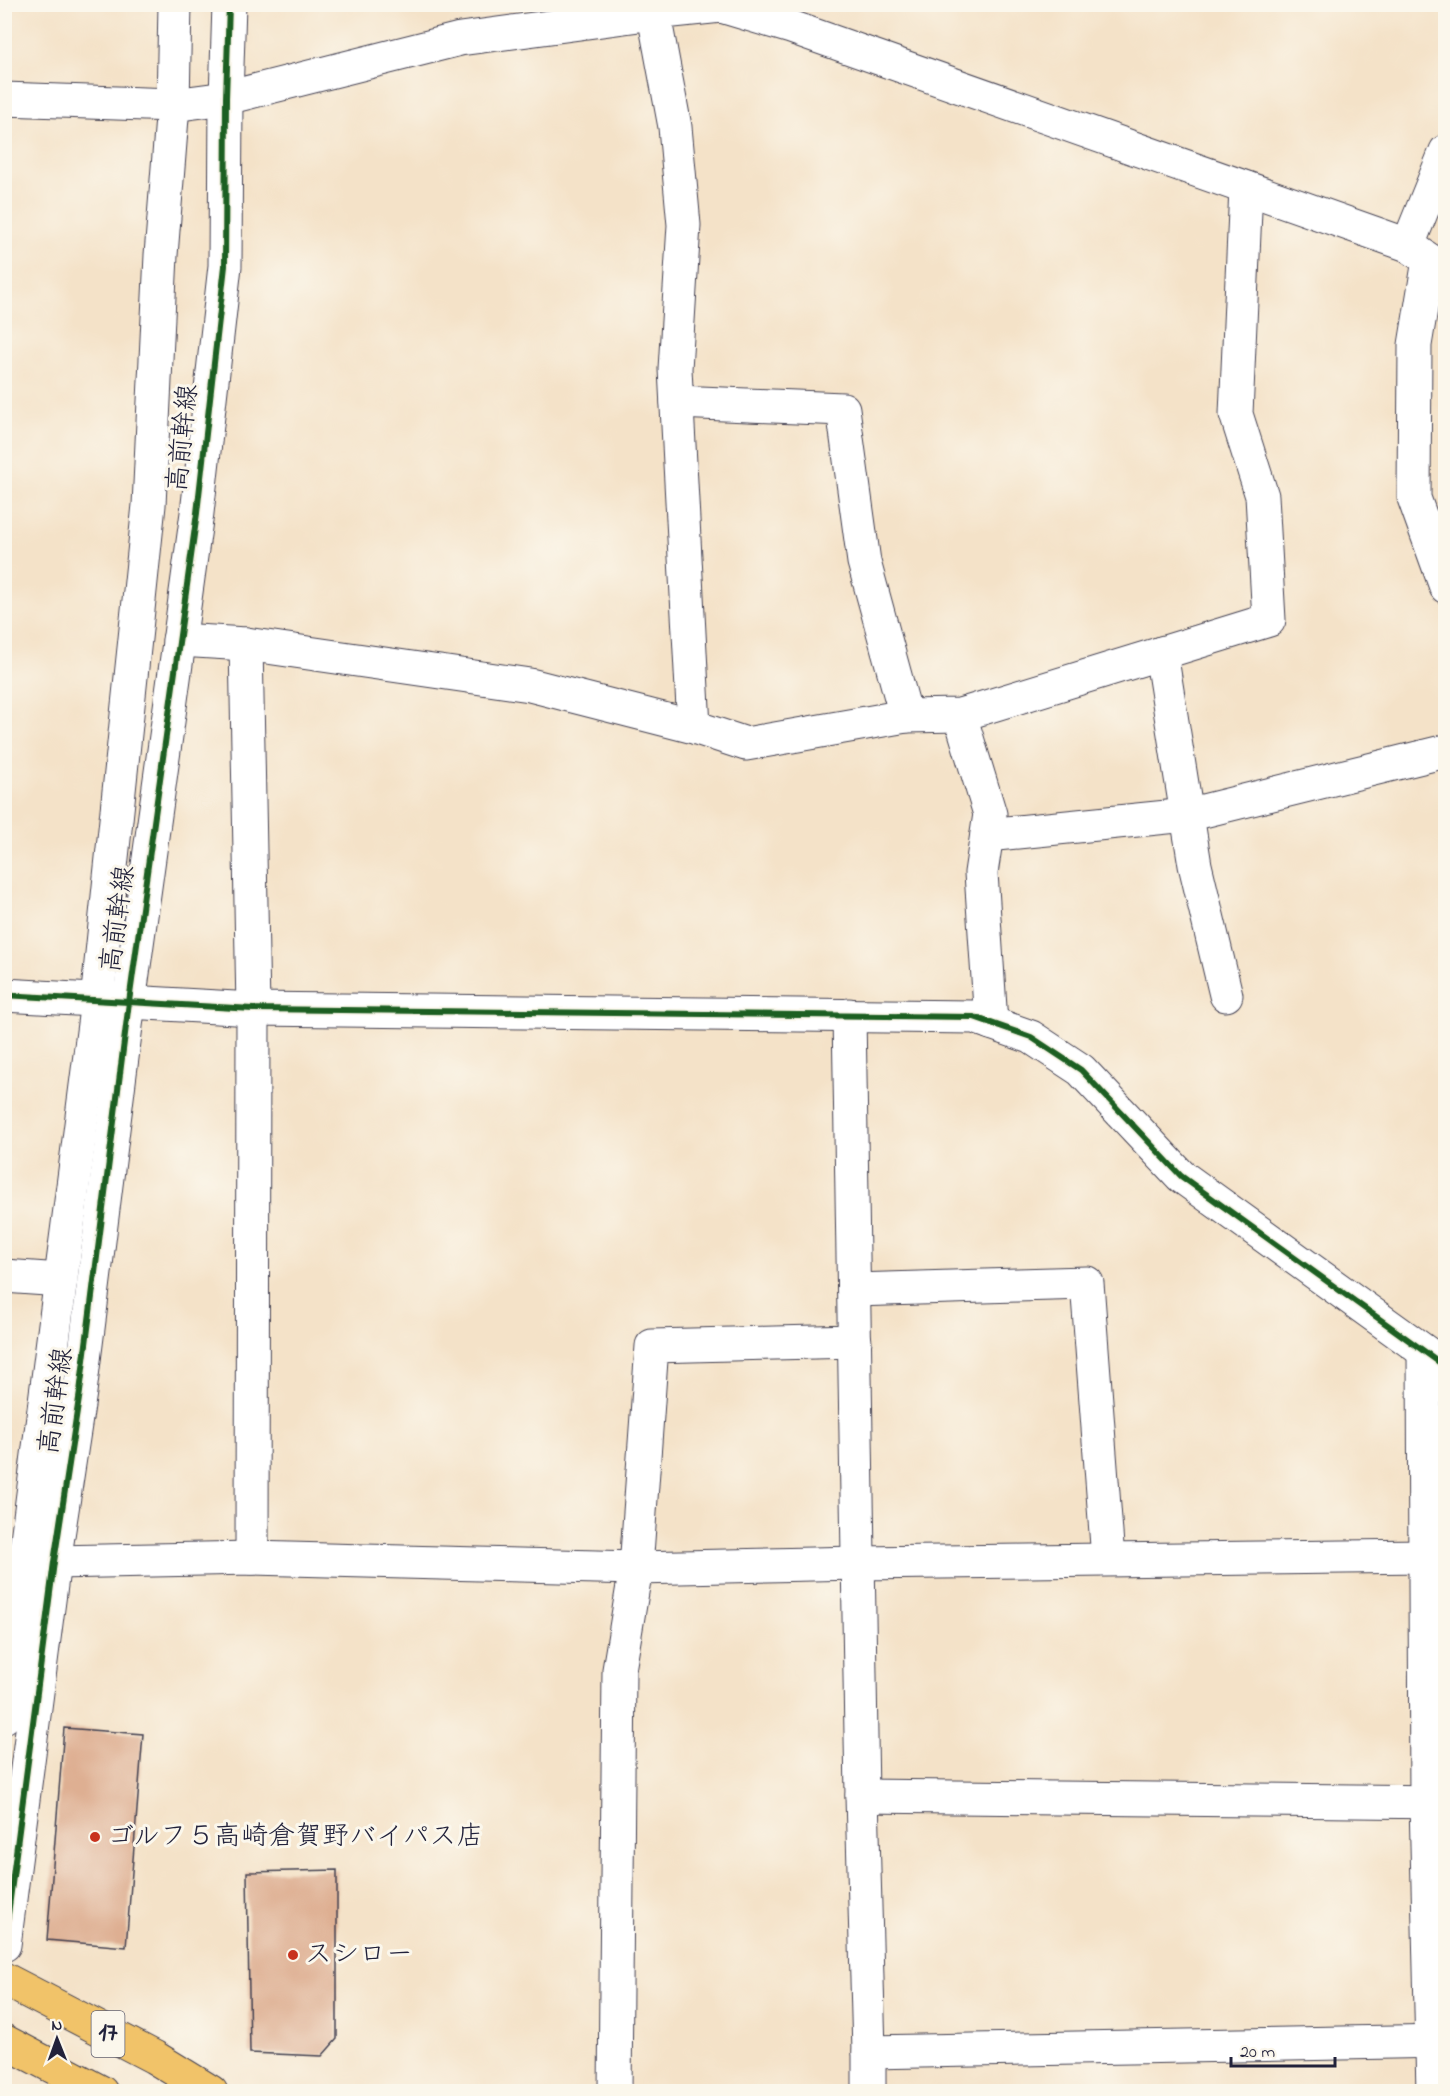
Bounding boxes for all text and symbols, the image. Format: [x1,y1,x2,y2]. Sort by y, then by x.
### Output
street label: 高前幹線 [159,382,209,494]
street label: 高前幹線 [92,863,146,975]
street label: 高前幹線 [30,1345,84,1457]
place label: ゴルフ５高崎倉賀野バイパス店 [107,1818,483,1857]
marker: ゴルフ５高崎倉賀野バイパス店 [88,1830,102,1844]
place label: スシロー [305,1936,413,1975]
marker: スシロー [286,1948,300,1962]
north arrow [27,2009,87,2069]
road number: 17 [92,2011,124,2057]
text: N [51,2014,63,2038]
scale bar [1231,2030,1334,2068]
text: 20 m [1240,2040,1275,2066]

